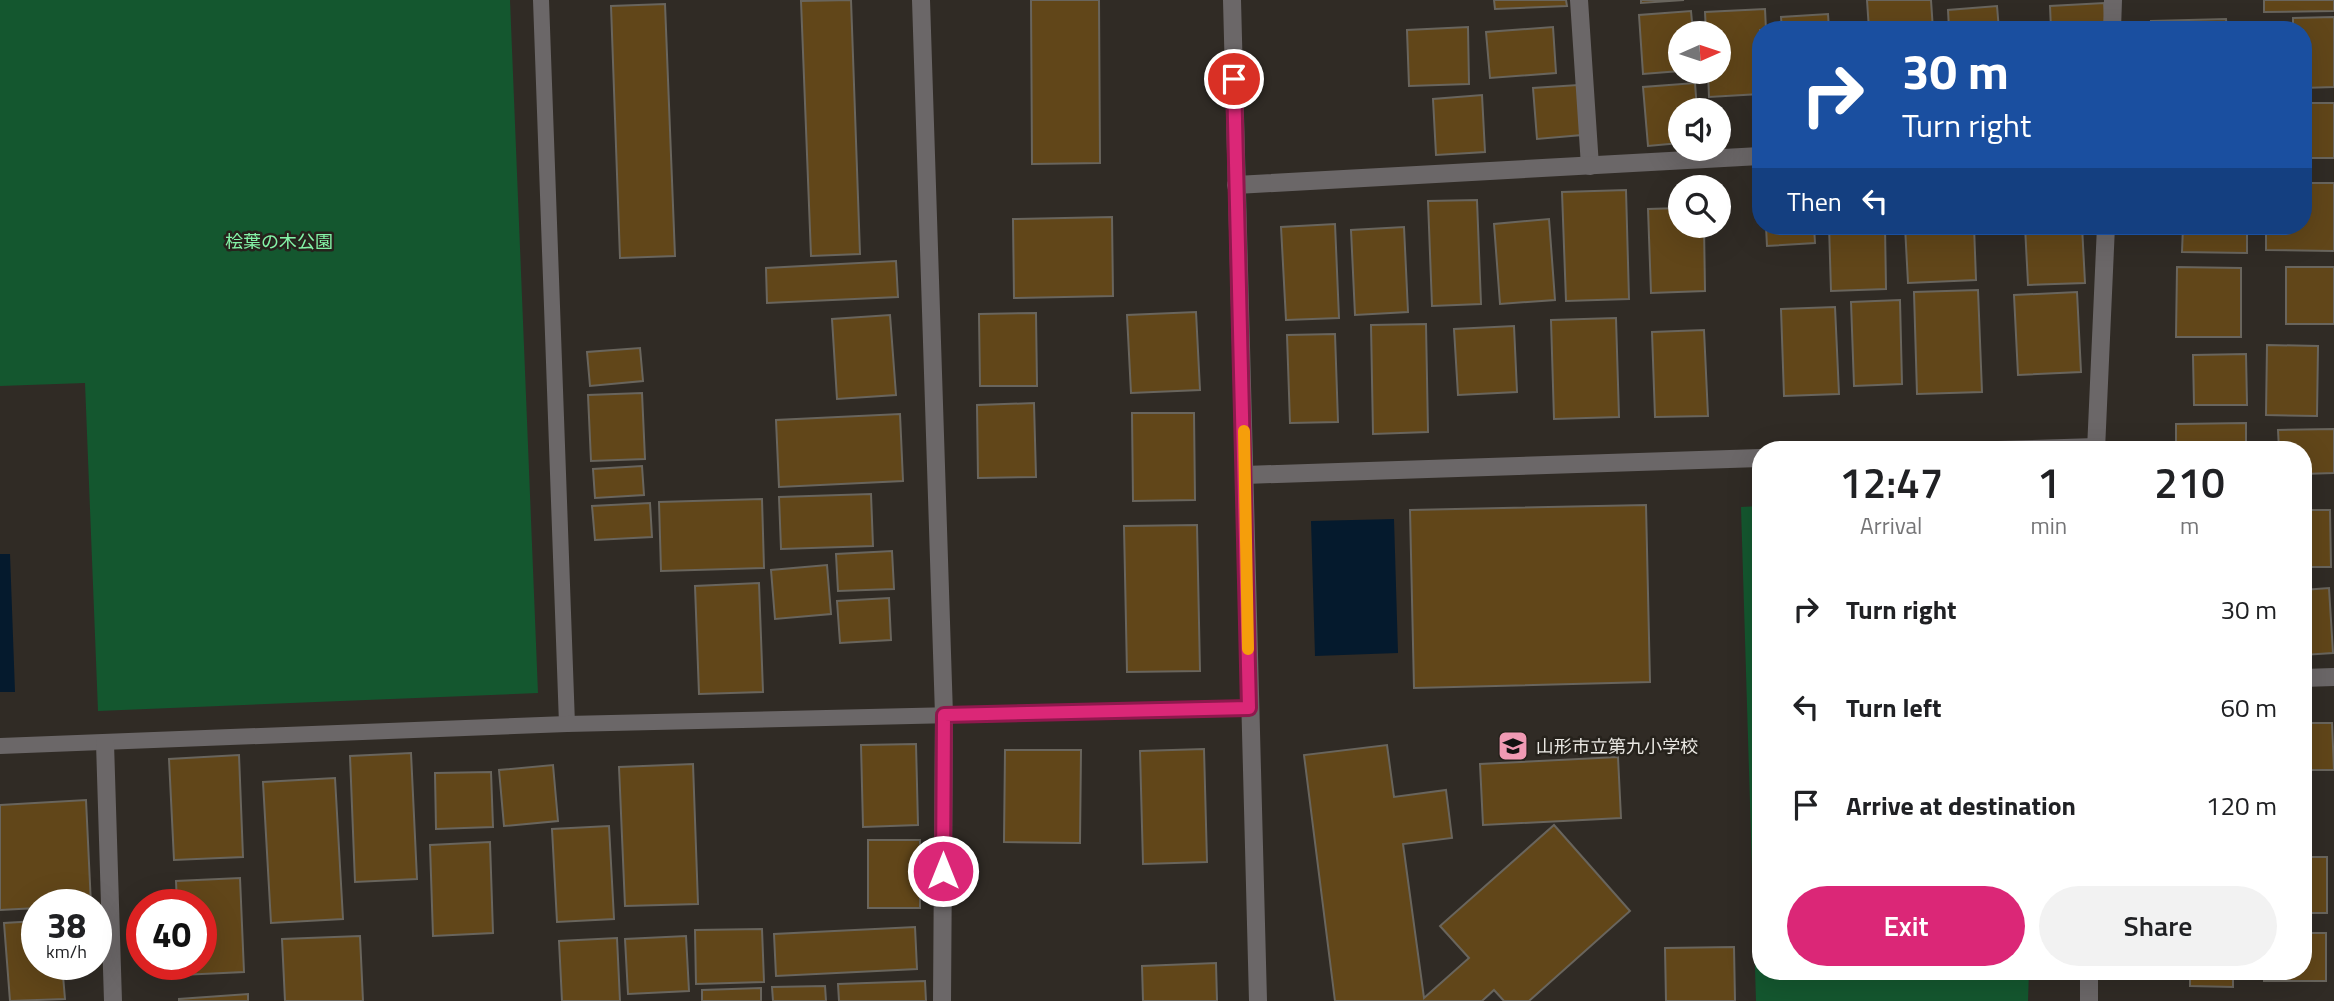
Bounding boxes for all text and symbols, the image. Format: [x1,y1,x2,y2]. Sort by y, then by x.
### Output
north arrow [1668,21,1731,84]
map controls [1668,21,1731,238]
text: 30 m [1902,33,2009,108]
pin [1204,49,1264,109]
icon: right [1787,49,1878,140]
icon: arrive [1215,60,1253,98]
button: sound [1668,98,1731,161]
text: Turn right [1902,101,2031,149]
button: search [1668,175,1731,238]
text: Then [1787,182,1842,221]
icon: left [1856,182,1894,220]
park label: 桧葉の木公園 [225,228,333,255]
text: 12:47 [1839,450,1943,514]
text: 1 [2037,450,2061,514]
text: 210 [2154,450,2225,514]
text: Arrival [1860,508,1922,543]
text: min [2030,508,2067,543]
text: m [2180,508,2199,543]
icon: right [1787,590,1825,628]
text: Turn right [1846,590,1957,629]
text: 30 m [2220,590,2277,629]
icon: left [1787,688,1825,726]
text: Turn left [1846,688,1941,727]
text: 60 m [2220,688,2277,727]
school or university icon: 山形市立第九小学校 [1496,729,1530,763]
place label: 山形市立第九小学校 [1536,733,1698,760]
icon: arrive [1787,786,1825,824]
text: Arrive at destination [1846,786,2076,825]
text: 120 m [2206,786,2277,825]
position arrow [906,834,980,908]
button: Exit [1787,886,2025,966]
button: Share [2039,886,2277,966]
speed limit sign: 40 [126,889,217,980]
text: 38 [47,898,86,952]
text: km/h [46,938,87,965]

